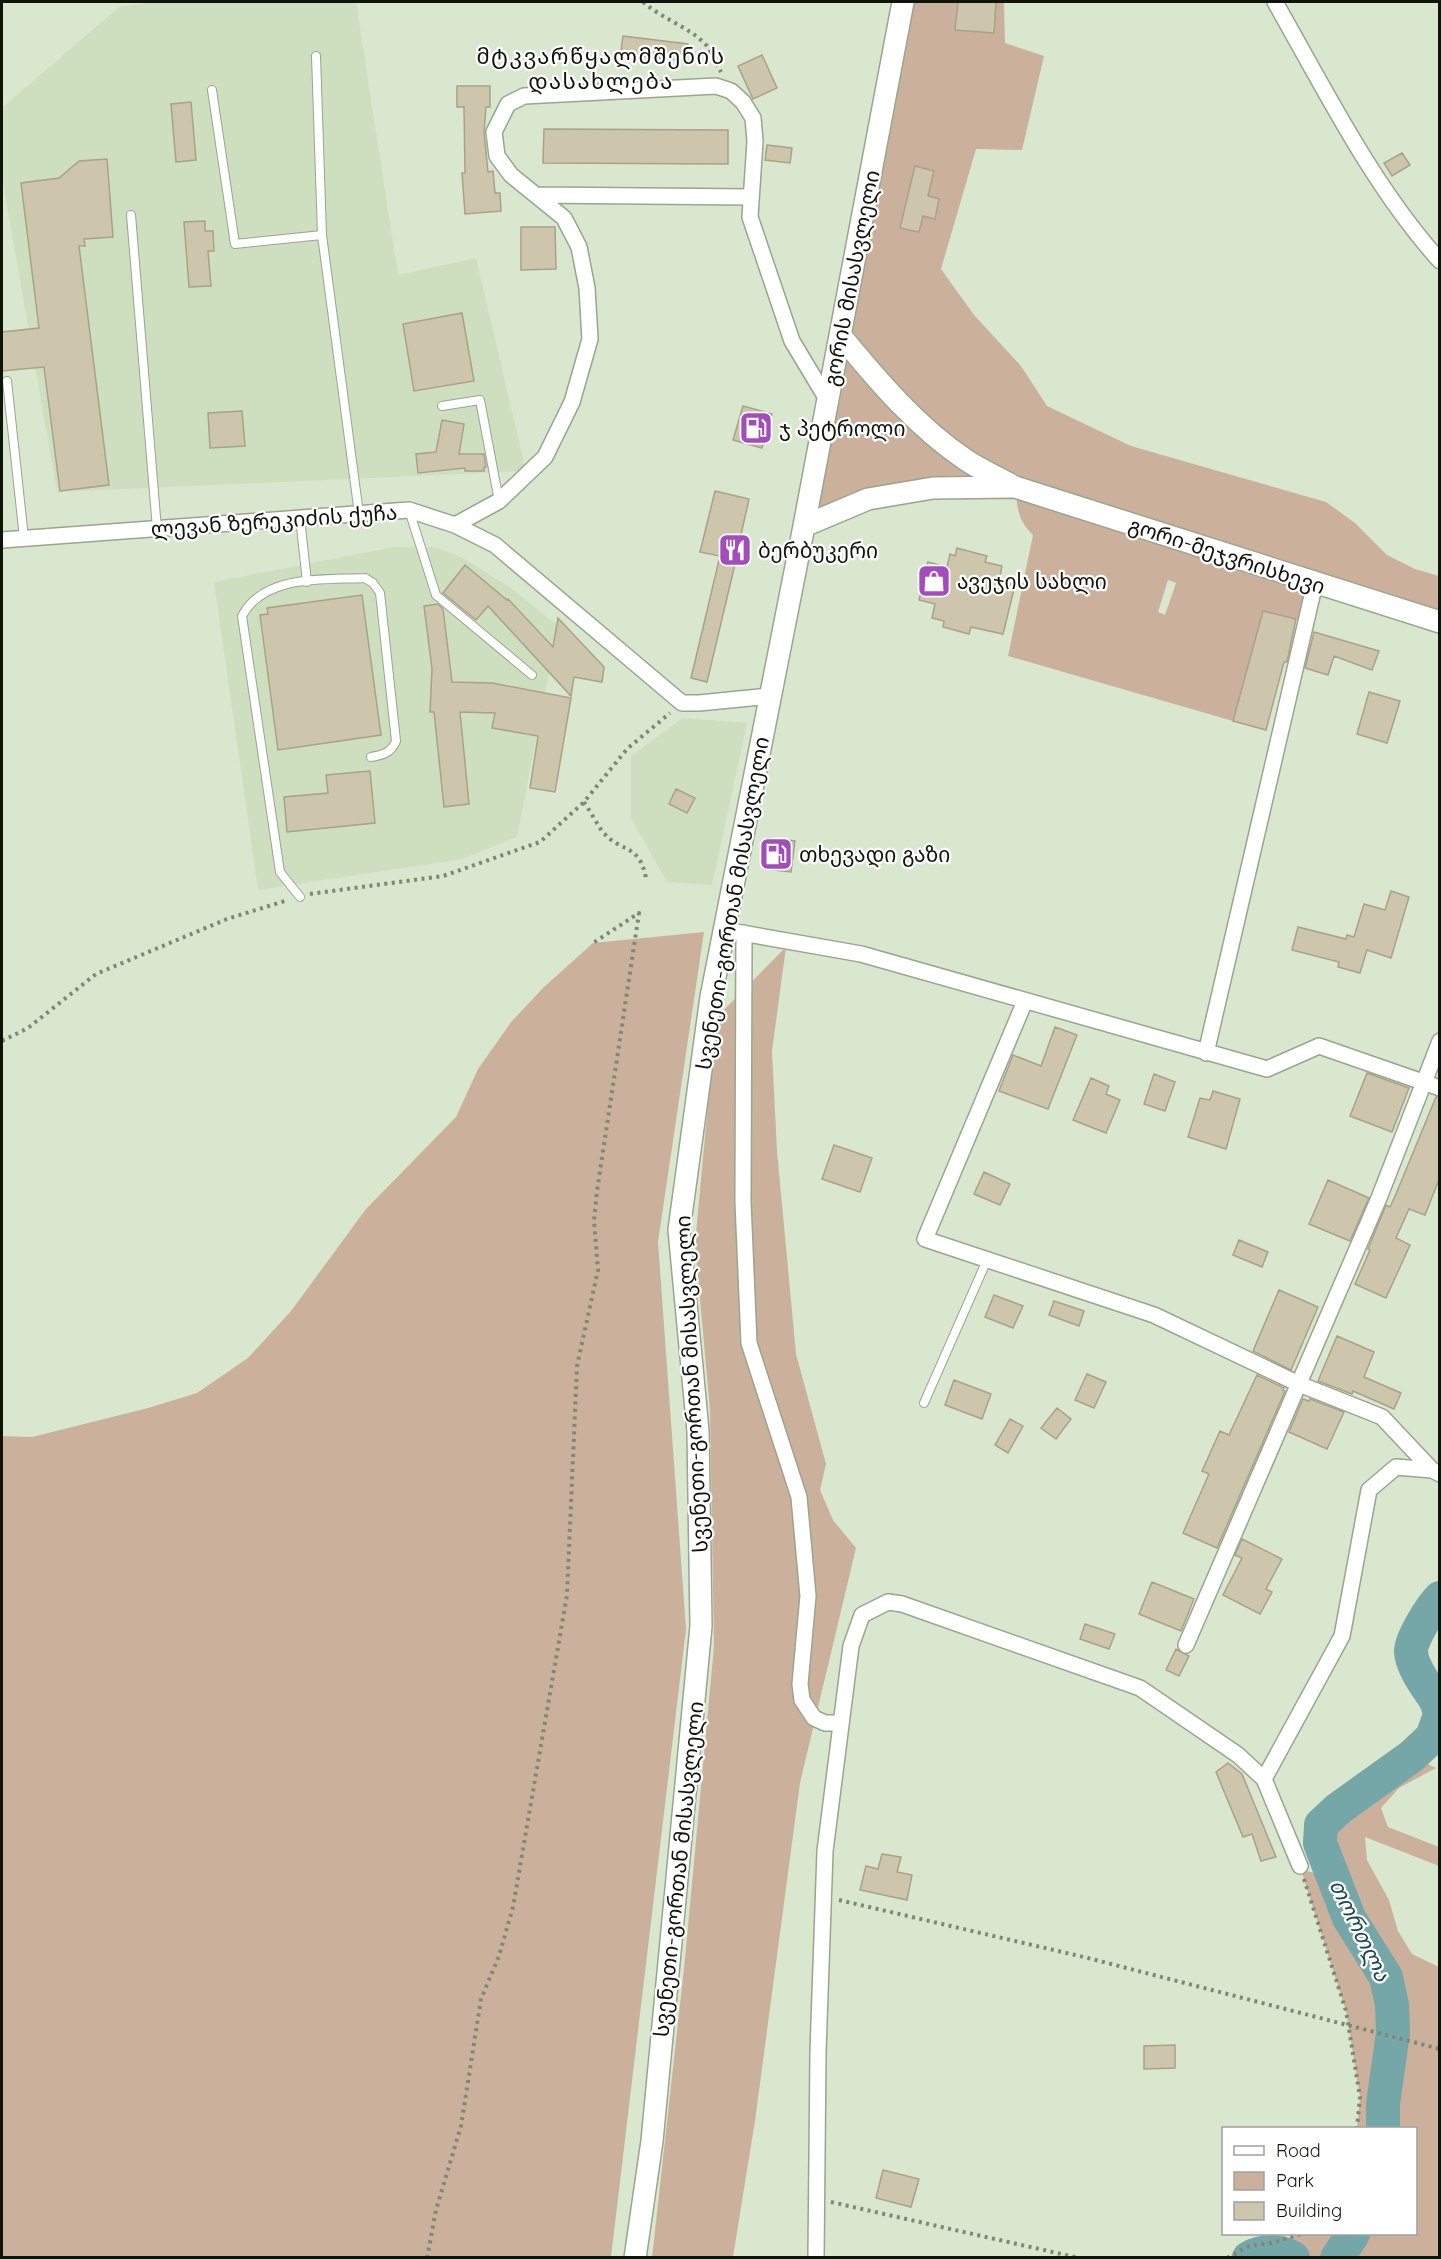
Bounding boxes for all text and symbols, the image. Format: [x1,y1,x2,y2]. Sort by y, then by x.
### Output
district label: მტკვარწყალმშენის დასახლება [476,42,726,95]
street label: გორის მისასვლელი [817,168,886,388]
fuel station icon: ჯ პეტროლი [738,410,774,446]
place label: ჯ პეტროლი [779,415,905,442]
street label: ლევან ზერეკიძის ქუჩა [150,498,398,543]
street label: გორი-მეჯვრისხევი [1125,511,1329,599]
restaurant icon: ბერბუკერი [717,532,753,568]
place label: ბერბუკერი [758,537,878,563]
shop icon: ავეჯის სახლი [916,563,952,599]
place label: ავეჯის სახლი [957,568,1107,595]
street label: სვენეთი-გორთან მისასვლელი [690,734,775,1072]
fuel station icon: თხევადი გაზი [758,836,794,872]
place label: თხევადი გაზი [799,841,950,868]
street label: სვენეთი-გორთან მისასვლელი [669,1215,714,1553]
street label: სვენეთი-გორთან მისასვლელი [647,1700,710,2038]
water label: თორთლა [1323,1874,1397,1986]
legend [1222,2127,1417,2235]
text: Road [1276,2139,1321,2162]
text: Park [1276,2169,1314,2192]
text: Building [1276,2199,1342,2222]

